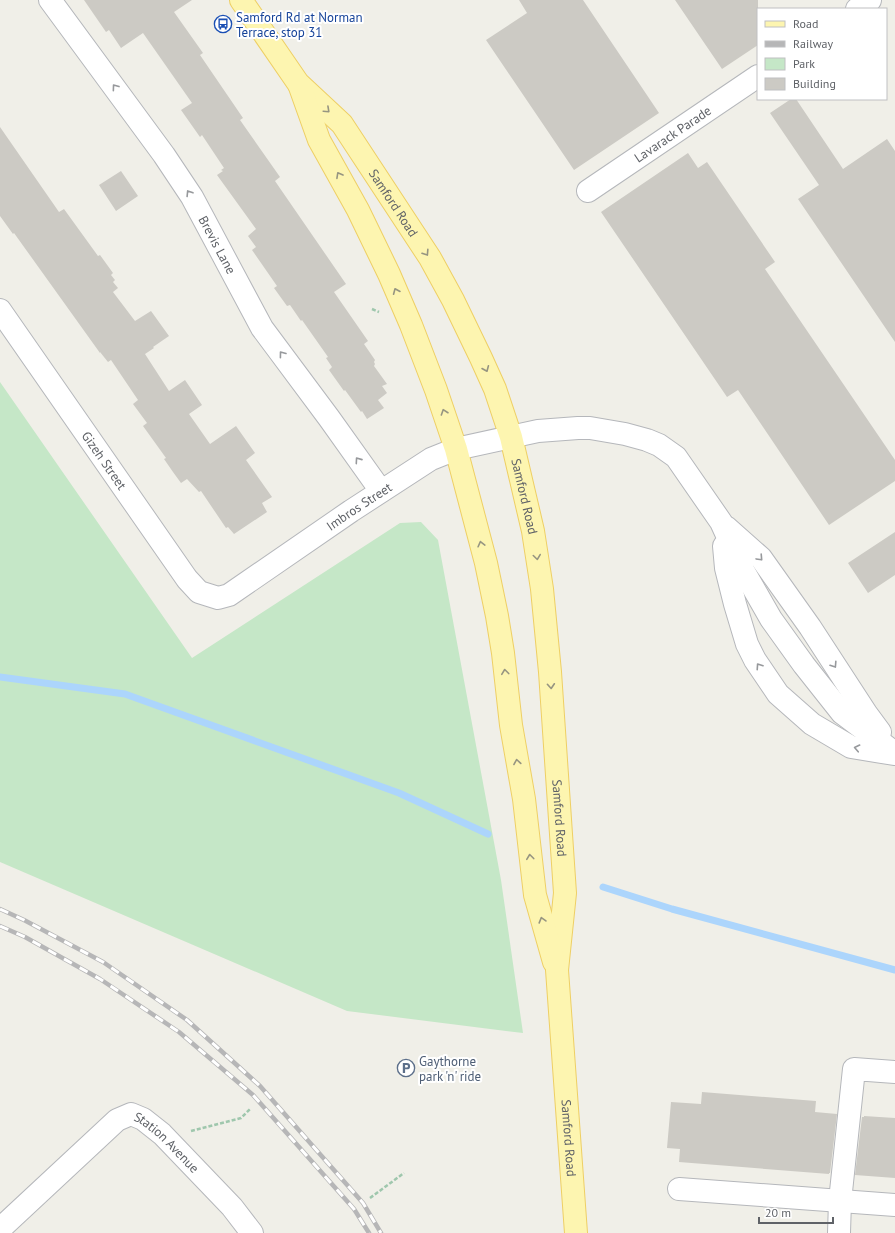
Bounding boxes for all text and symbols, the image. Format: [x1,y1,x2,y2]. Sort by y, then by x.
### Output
legend [757,8,887,100]
place label: Samford Rd at Norman Terrace, stop 31 [236,9,363,41]
bus stop icon: Samford Rd at Norman Terrace, stop 31 [213,14,233,34]
text: Road [793,16,818,31]
text: Railway [793,36,833,51]
text: Park [793,56,815,71]
text: Building [793,76,836,91]
one-way arrow [113,84,120,91]
street label: Lavarack Parade [631,102,715,166]
one-way arrow [322,105,330,113]
street label: Samford Road [365,166,422,240]
one-way arrow [336,172,343,179]
one-way arrow [186,190,194,197]
street label: Brevis Lane [195,213,240,277]
one-way arrow [422,249,429,256]
one-way arrow [393,288,401,295]
one-way arrow [280,352,287,359]
one-way arrow [481,364,489,372]
one-way arrow [440,409,448,416]
street label: Gizeh Street [78,428,131,494]
one-way arrow [356,457,363,464]
street label: Samford Road [507,457,541,536]
street label: Imbros Street [323,479,396,534]
one-way arrow [477,541,486,548]
one-way arrow [532,553,541,560]
one-way arrow [755,553,763,561]
one-way arrow [830,660,837,667]
one-way arrow [756,663,764,670]
one-way arrow [501,669,510,675]
one-way arrow [546,683,555,689]
one-way arrow [853,744,860,752]
one-way arrow [514,759,522,765]
street label: Samford Road [548,779,571,857]
one-way arrow [526,854,535,860]
one-way arrow [538,916,547,923]
place label: Gaythorne park 'n' ride [419,1053,481,1085]
parking icon: Gaythorne park 'n' ride [396,1058,416,1078]
street label: Samford Road [557,1099,580,1177]
street label: Station Avenue [131,1108,203,1177]
scale bar [759,1199,833,1225]
text: 20 m [765,1205,791,1220]

